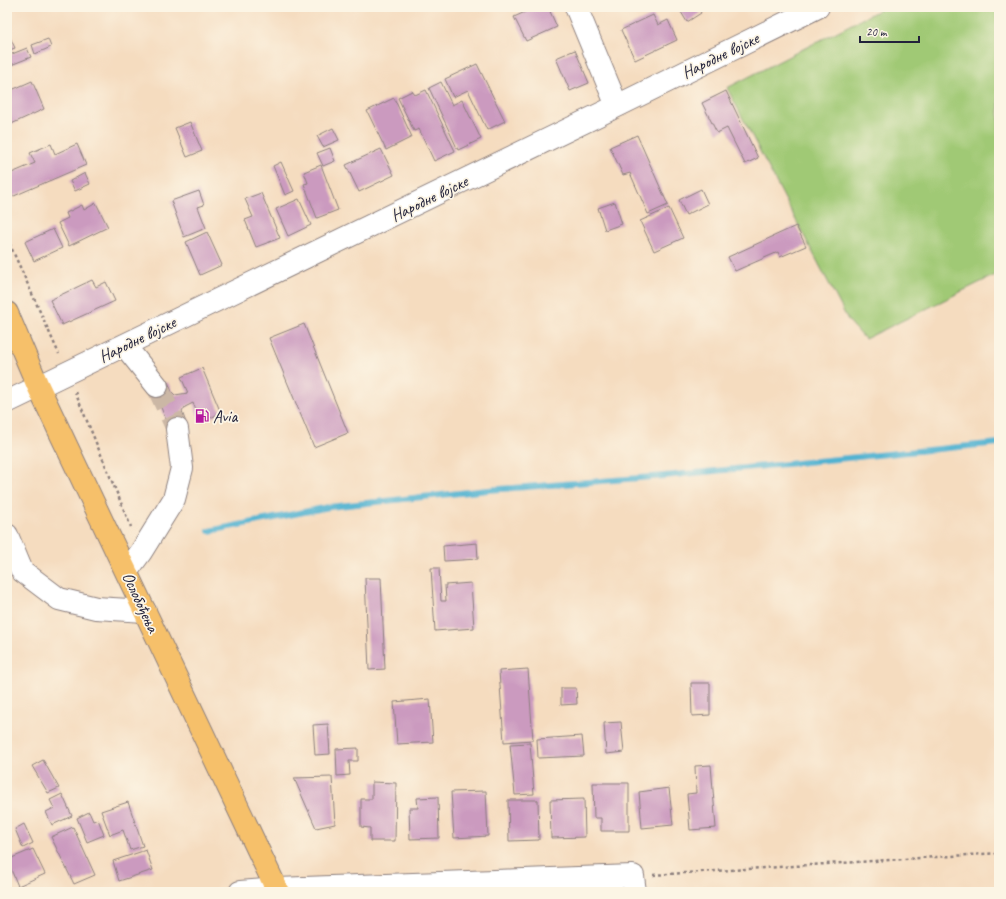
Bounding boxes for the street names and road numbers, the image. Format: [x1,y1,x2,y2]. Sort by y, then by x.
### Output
street label: Народне војске [678,27,764,83]
street label: Народне војске [387,170,473,226]
street label: Народне војске [95,311,181,367]
street label: Ослобођења [117,569,164,637]

